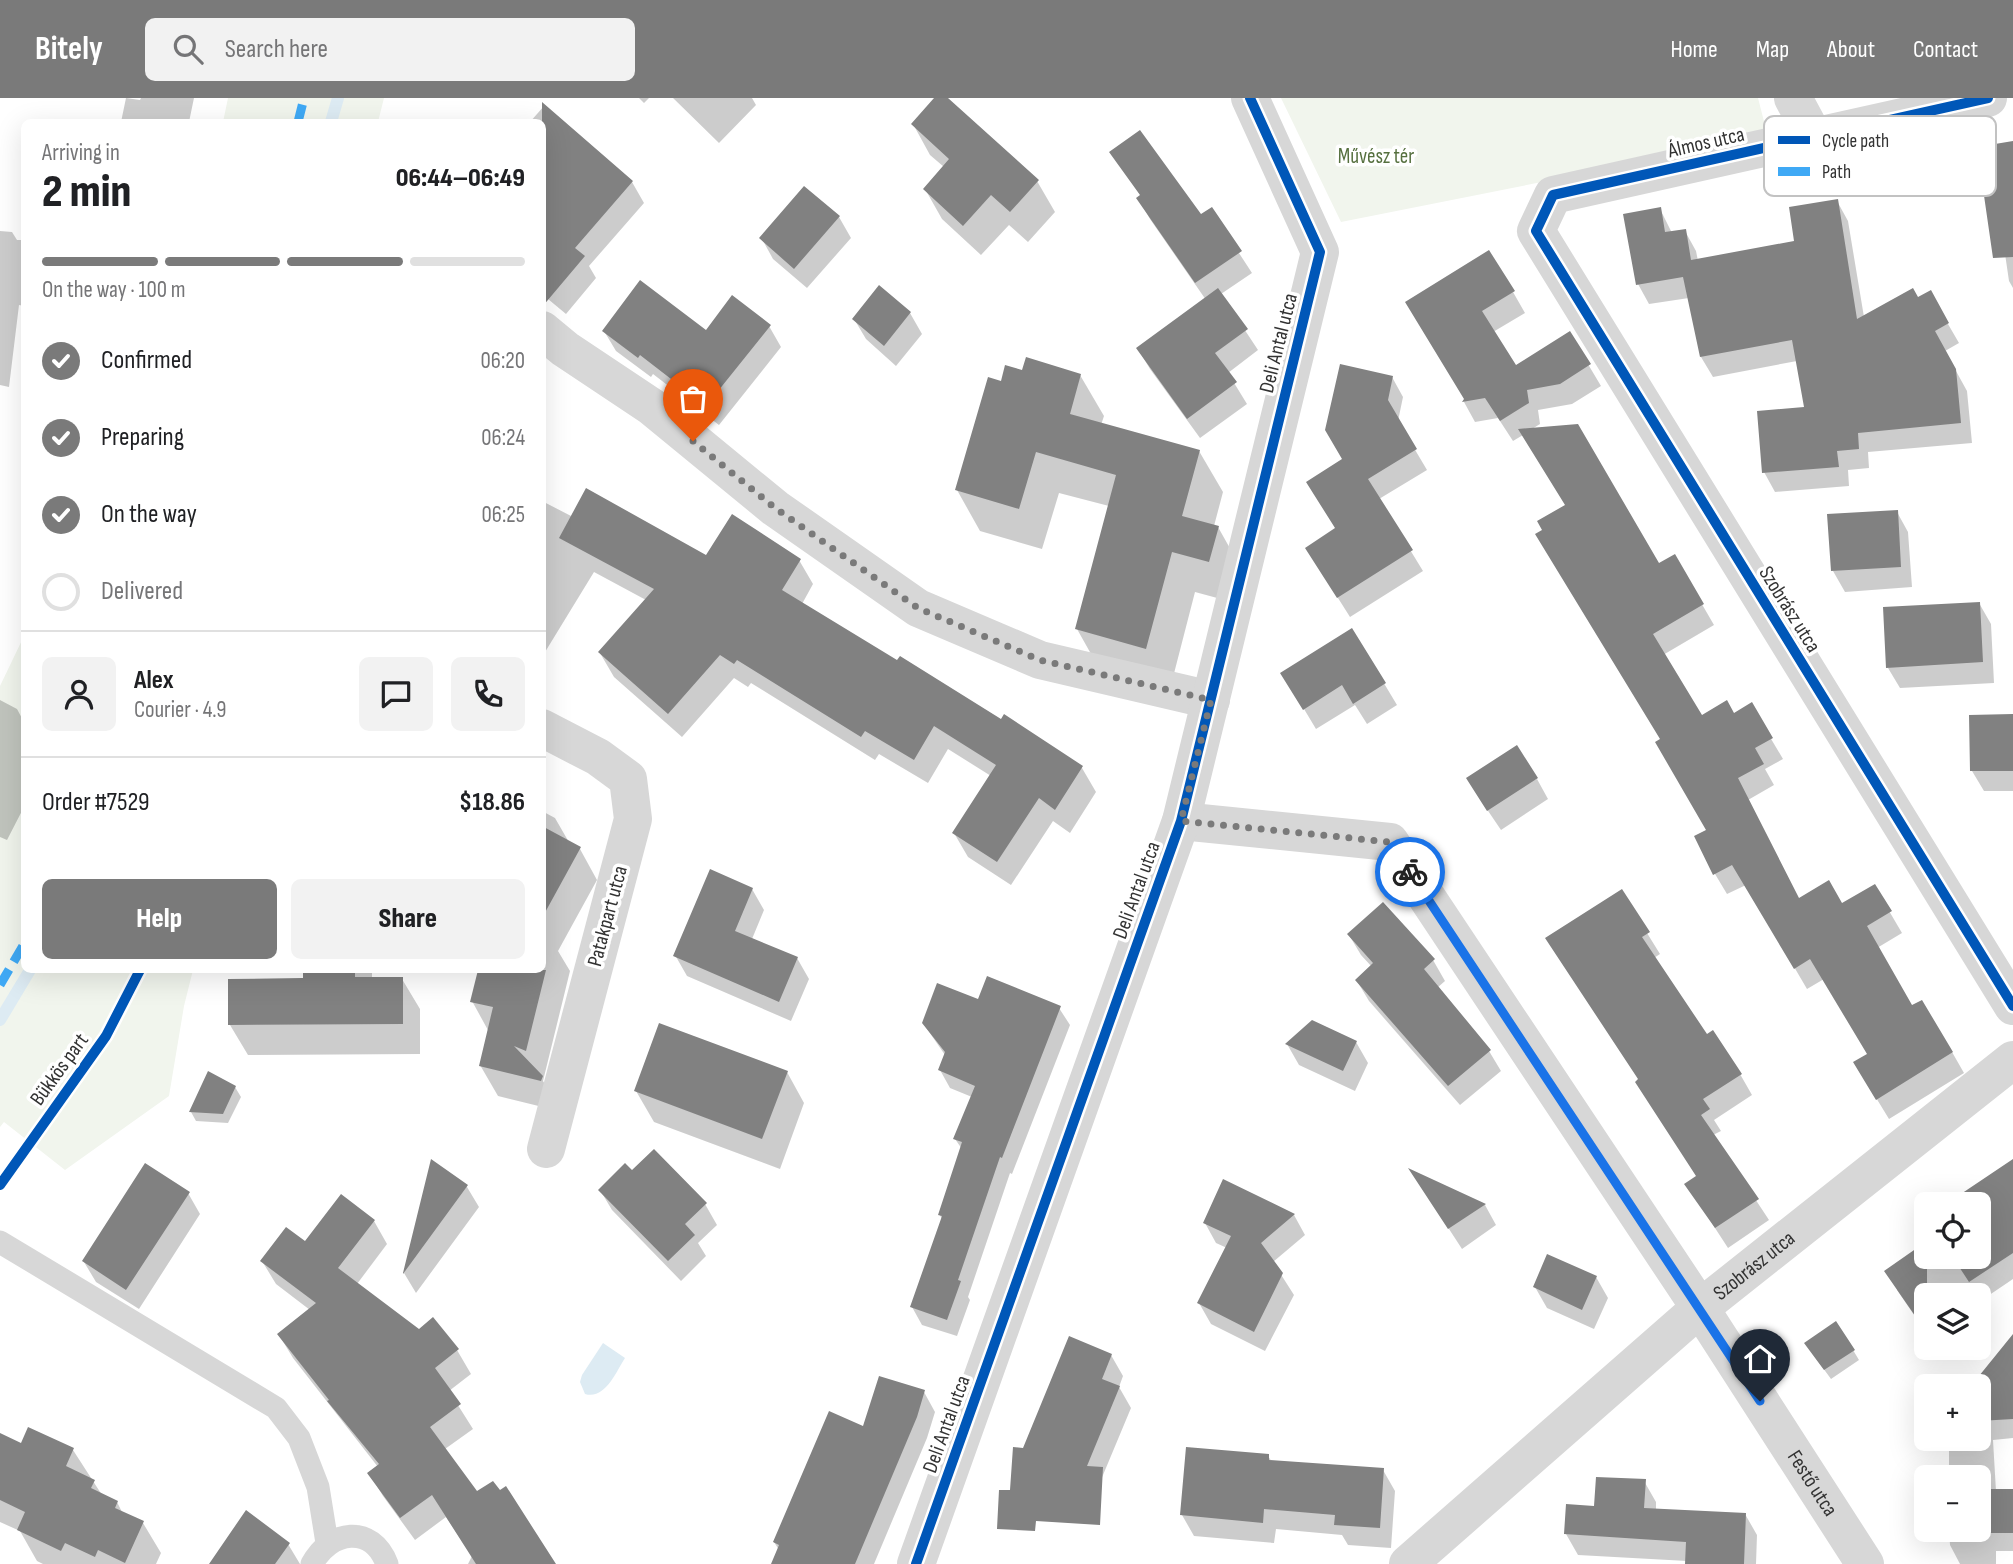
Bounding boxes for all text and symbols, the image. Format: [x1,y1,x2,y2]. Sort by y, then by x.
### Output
search box [145,18,635,81]
text: Bitely [35,29,103,69]
icon: search [169,30,207,68]
text: Search here [225,34,328,65]
text: Home [1670,35,1718,64]
text: Map [1756,35,1789,64]
text: About [1827,35,1875,64]
text: Contact [1913,35,1978,64]
legend [1764,116,1996,196]
street label: Álmos utca [1665,122,1747,164]
text: Cycle path [1822,130,1889,153]
text: Arriving in [42,139,120,167]
park label: Művész tér [1338,144,1414,169]
text: Path [1822,161,1851,184]
text: 06:44–06:49 [396,163,525,194]
text: 2 min [42,165,131,220]
text: On the way · 100 m [42,276,186,304]
street label: Deli Antal utca [1254,291,1303,396]
icon: check [42,342,80,380]
text: Confirmed [101,345,192,376]
text: 06:20 [481,347,525,375]
pin [663,369,723,441]
icon: bag [674,380,712,418]
icon: check [42,419,80,457]
text: Preparing [101,422,184,453]
text: 06:24 [481,424,525,452]
icon: check [42,496,80,534]
text: On the way [101,499,197,530]
text: 06:25 [482,501,525,529]
street label: Szobrász utca [1753,562,1826,657]
text: Delivered [101,576,183,607]
button: person [42,657,116,731]
button: chat [359,657,433,731]
button: phone [451,657,525,731]
text: Alex [134,665,174,696]
text: Courier · 4.9 [134,696,226,724]
text: Order #7529 [42,787,150,818]
text: $18.86 [459,787,525,818]
courier [1375,837,1445,907]
street label: Deli Antal utca [1107,838,1166,942]
icon: bike [1391,853,1429,891]
street label: Patakpart utca [582,863,633,969]
button: Help [42,879,277,959]
button: Share [291,879,525,959]
street label: Bükkös part [25,1028,94,1110]
map controls [1914,1192,1991,1542]
button: locate [1914,1192,1991,1269]
street label: Szobrász utca [1708,1226,1800,1306]
button: layers [1914,1283,1991,1360]
pin [1730,1329,1790,1401]
icon: home [1741,1340,1779,1378]
street label: Deli Antal utca [917,1372,976,1476]
button: + [1914,1374,1991,1451]
street label: Festő utca [1782,1446,1843,1521]
button: − [1914,1465,1991,1542]

